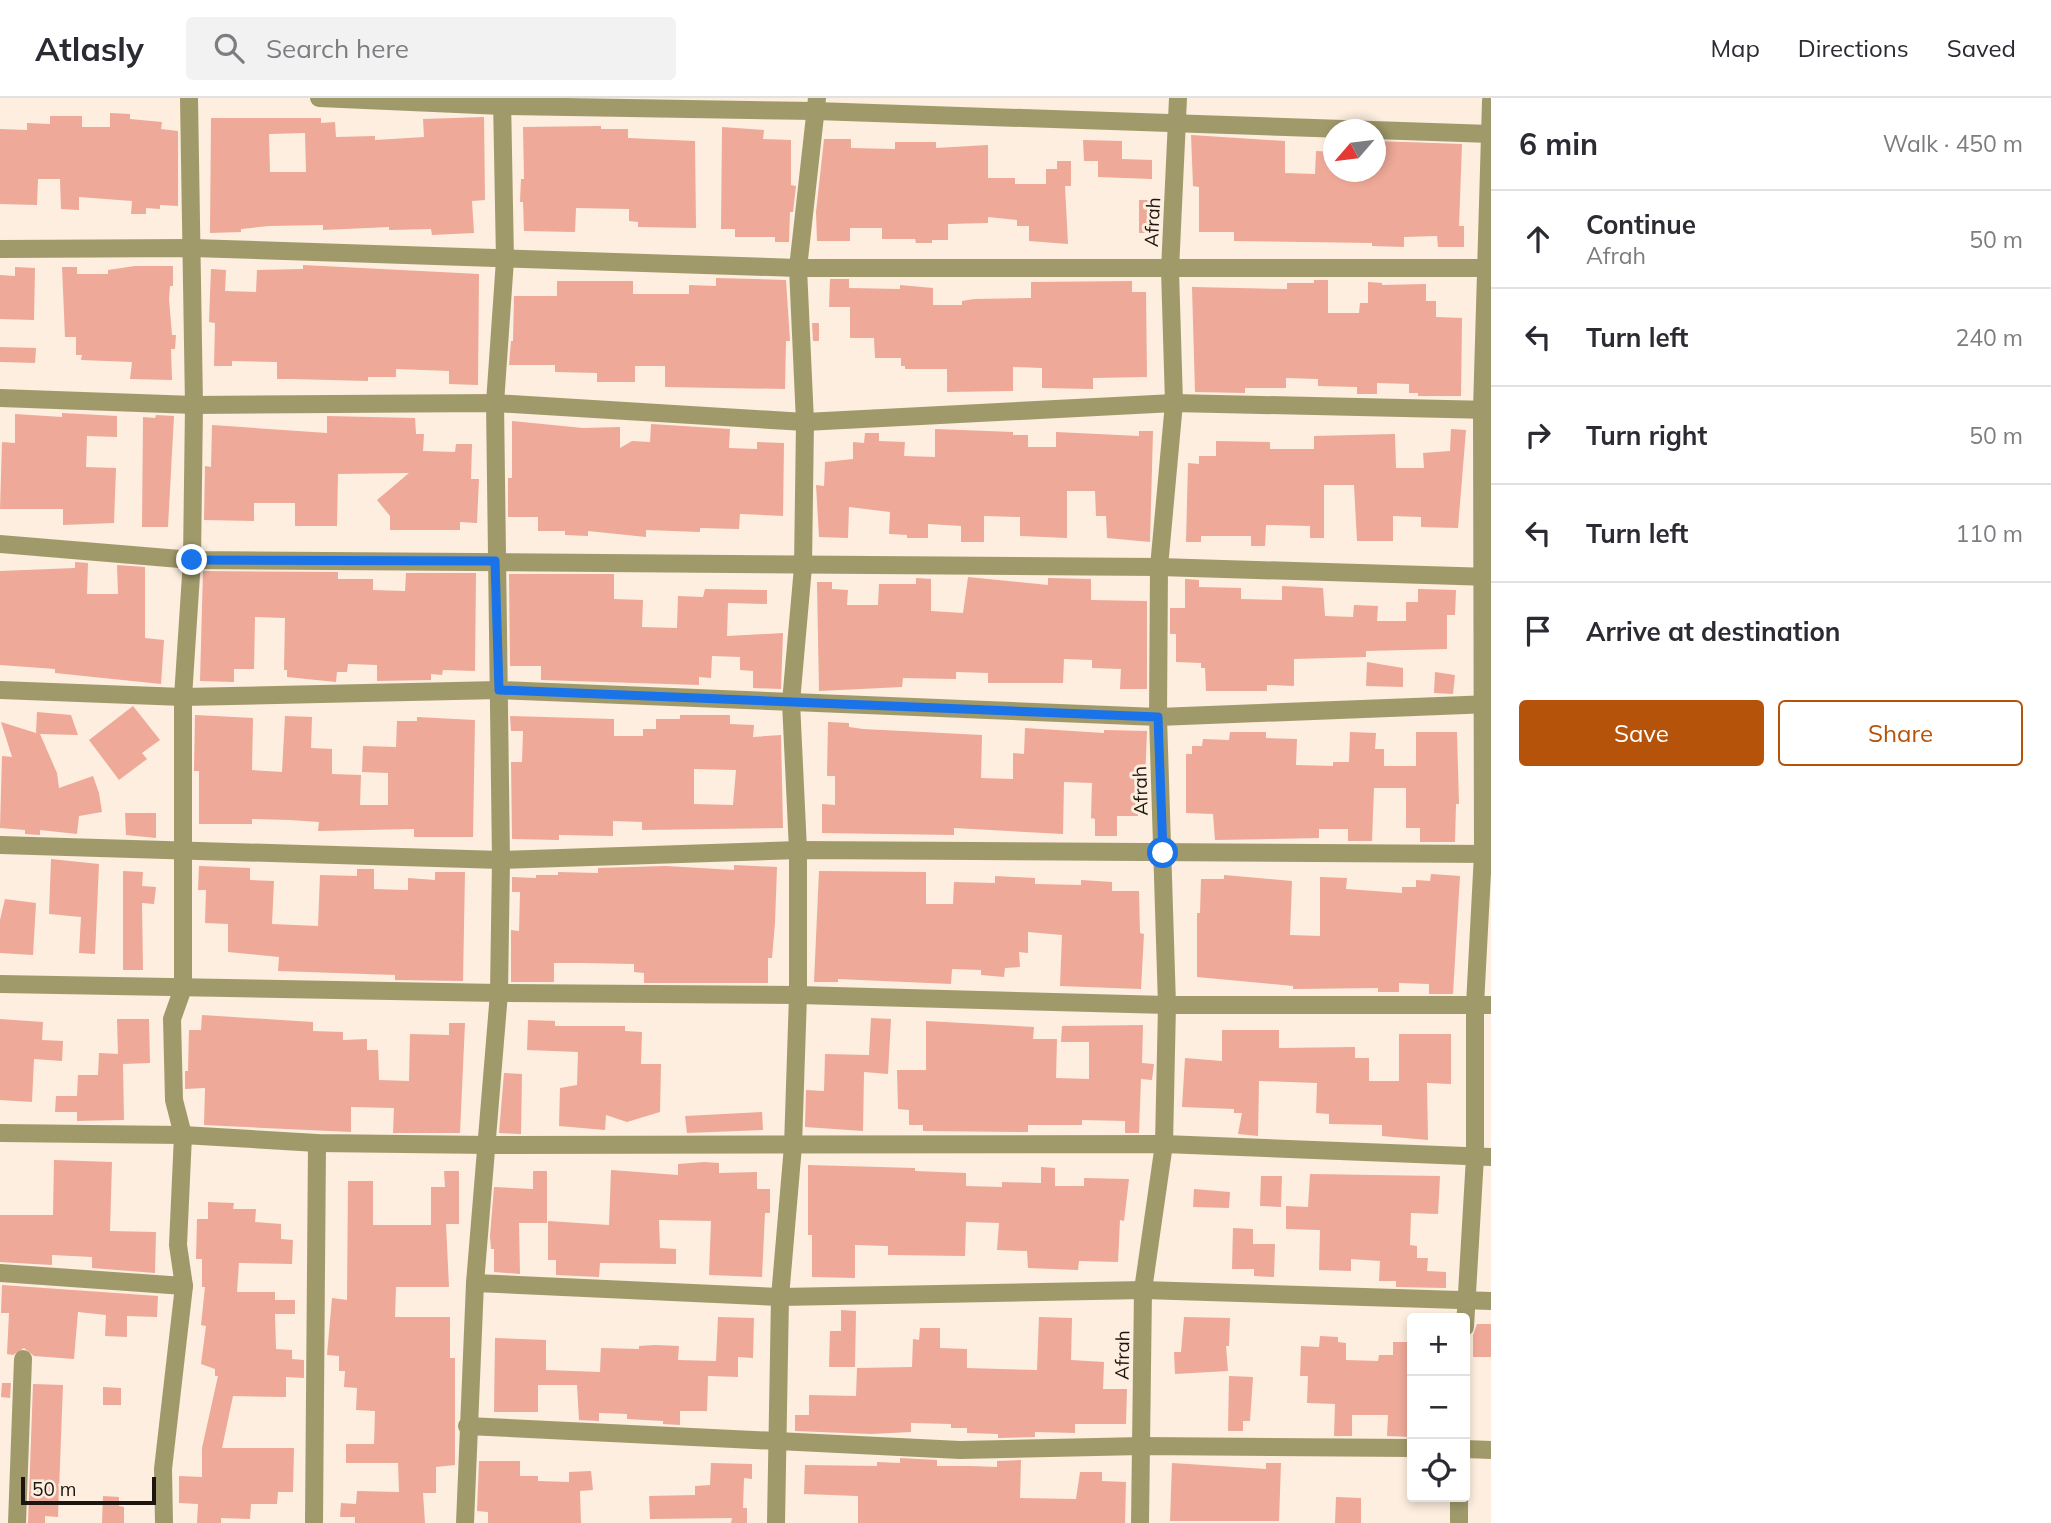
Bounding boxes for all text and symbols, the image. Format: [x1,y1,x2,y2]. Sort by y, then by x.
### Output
search box [186,17,676,80]
text: Atlasly [35,28,144,69]
icon: search [210,29,248,67]
text: Search here [266,32,409,65]
text: Map [1710,33,1760,63]
text: Directions [1798,33,1909,63]
text: Saved [1947,33,2016,63]
north arrow [1323,119,1386,182]
text: 6 min [1519,125,1598,163]
text: Walk · 450 m [1883,129,2023,158]
street label: Afrah [1139,197,1165,247]
text: Continue [1586,208,1696,241]
icon: ahead [1519,220,1557,258]
text: 50 m [1969,225,2023,254]
text: Afrah [1586,241,1646,270]
icon: left [1519,318,1557,356]
text: Turn left [1586,321,1688,354]
text: 240 m [1955,323,2023,352]
icon: right [1519,416,1557,454]
text: Turn right [1586,419,1707,452]
text: 50 m [1969,421,2023,450]
icon: left [1519,514,1557,552]
text: Turn left [1586,517,1688,550]
text: 110 m [1955,519,2023,548]
route end [176,544,207,575]
icon: arrive [1519,612,1557,650]
text: Arrive at destination [1586,615,1841,648]
button: Save [1519,700,1764,766]
button: Share [1778,700,2023,766]
street label: Afrah [1127,766,1153,816]
route start [1147,837,1178,868]
map controls [1407,1313,1470,1502]
button: + [1407,1313,1470,1376]
street label: Afrah [1110,1330,1134,1380]
button: − [1407,1376,1470,1439]
button: locate [1407,1439,1470,1502]
scale bar [21,1474,156,1506]
text: 50 m [32,1477,76,1501]

